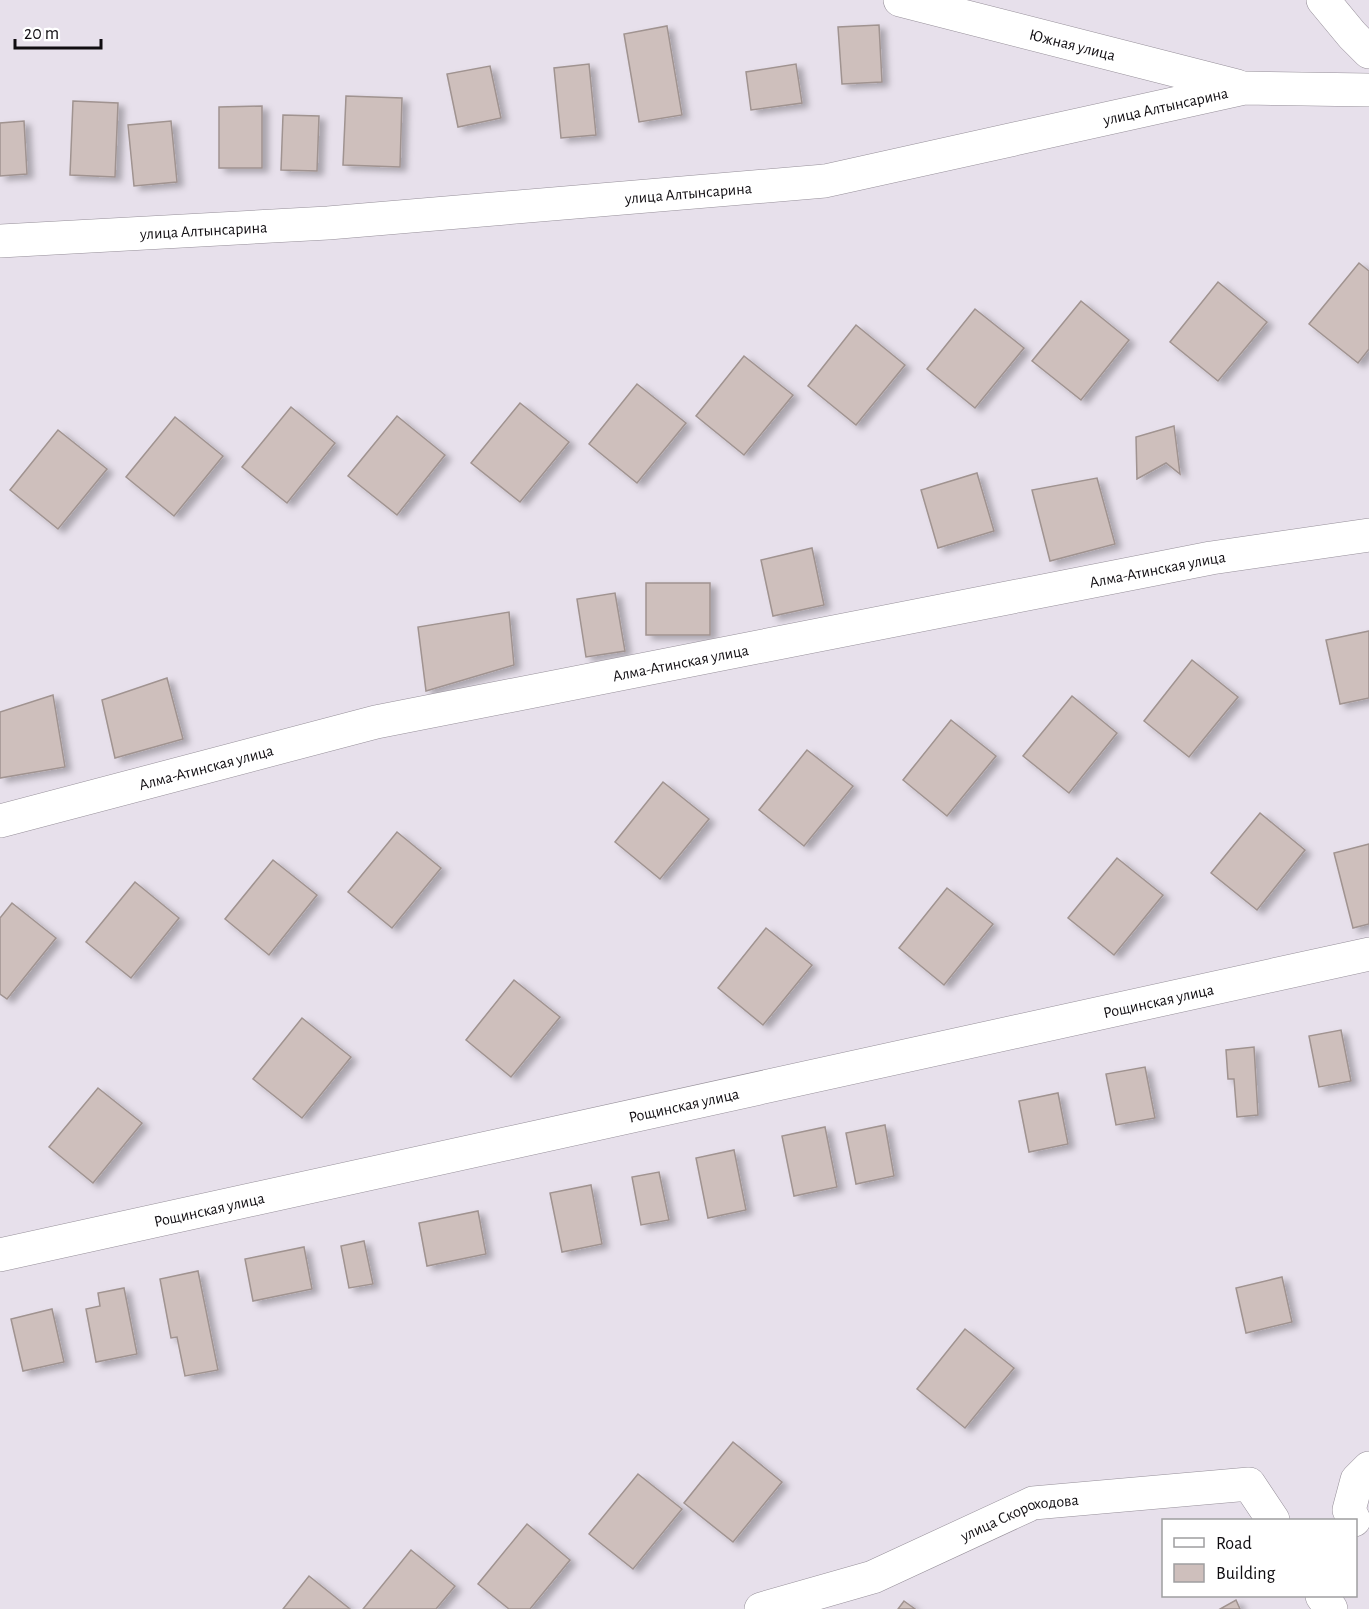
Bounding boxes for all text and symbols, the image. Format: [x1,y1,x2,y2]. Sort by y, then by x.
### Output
scale bar [15,12,100,50]
text: 20 m [24,25,59,43]
street label: Южная улица [1027,26,1117,64]
street label: улица Алтынсарина [1101,85,1230,129]
street label: улица Алтынсарина [623,180,752,208]
street label: улица Алтынсарина [139,219,268,243]
street label: Алма-Атинская улица [1088,549,1227,591]
street label: Алма-Атинская улица [611,642,750,684]
street label: Алма-Атинская улица [137,742,275,793]
street label: Рощинская улица [1102,981,1215,1021]
street label: Рощинская улица [627,1086,741,1126]
street label: Рощинская улица [152,1190,266,1230]
street label: улица Скороходова [957,1492,1079,1546]
legend [1162,1519,1357,1597]
text: Road [1216,1535,1252,1553]
text: Building [1216,1565,1276,1583]

